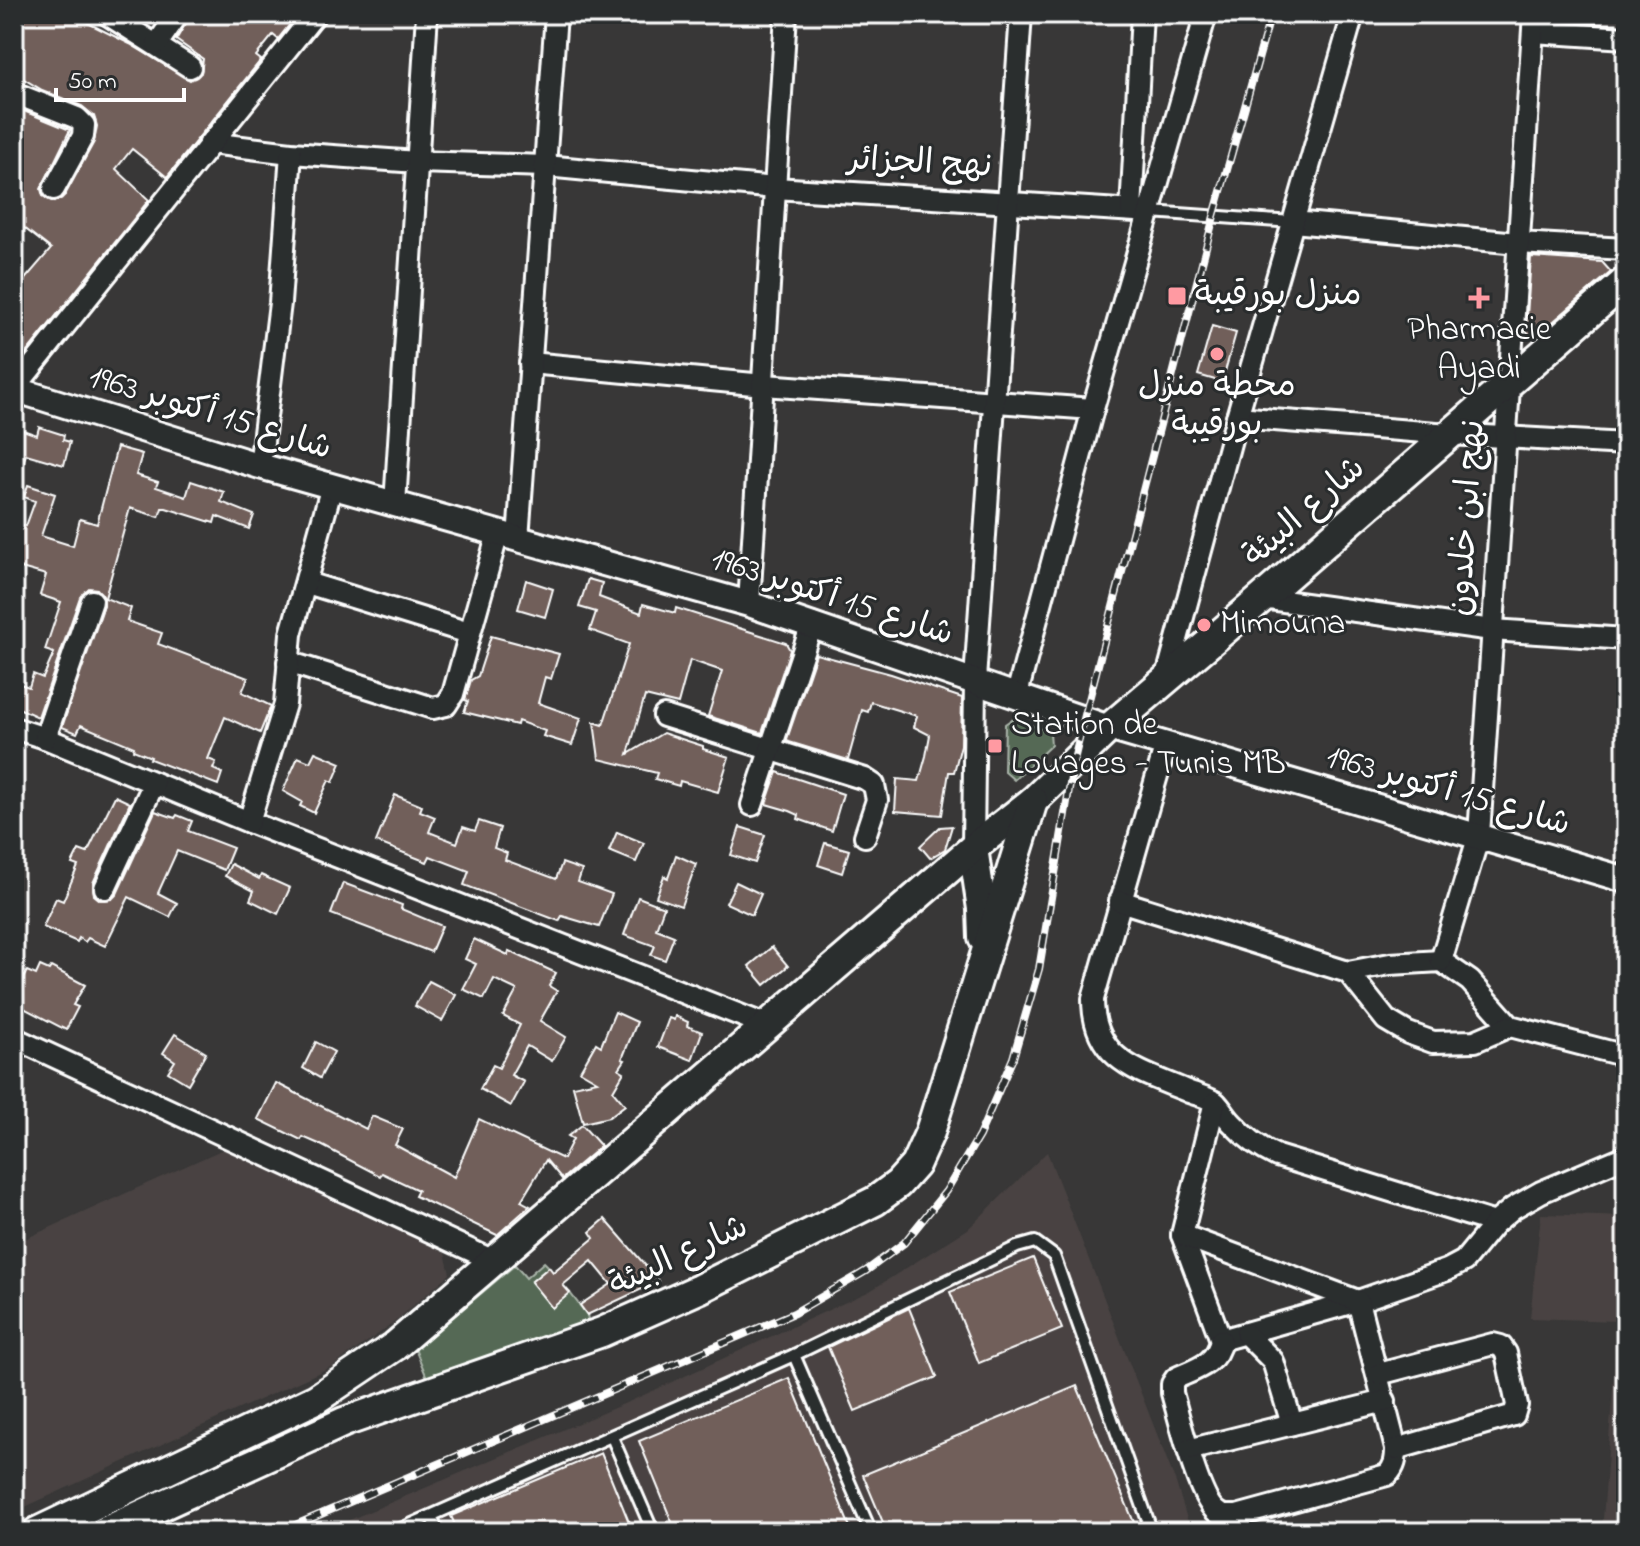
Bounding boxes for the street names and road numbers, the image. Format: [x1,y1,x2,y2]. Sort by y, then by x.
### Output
street label: نهج الجزائر [844,135,993,193]
street label: شارع 15 أكتوبر 1963 [82,353,338,475]
street label: نهج ابن خلدون [1436,418,1500,618]
street label: شارع البيئة [1232,445,1378,581]
street label: شارع 15 أكتوبر 1963 [705,535,959,661]
street label: شارع 15 أكتوبر 1963 [1320,733,1576,851]
street label: شارع البيئة [601,1203,757,1311]

